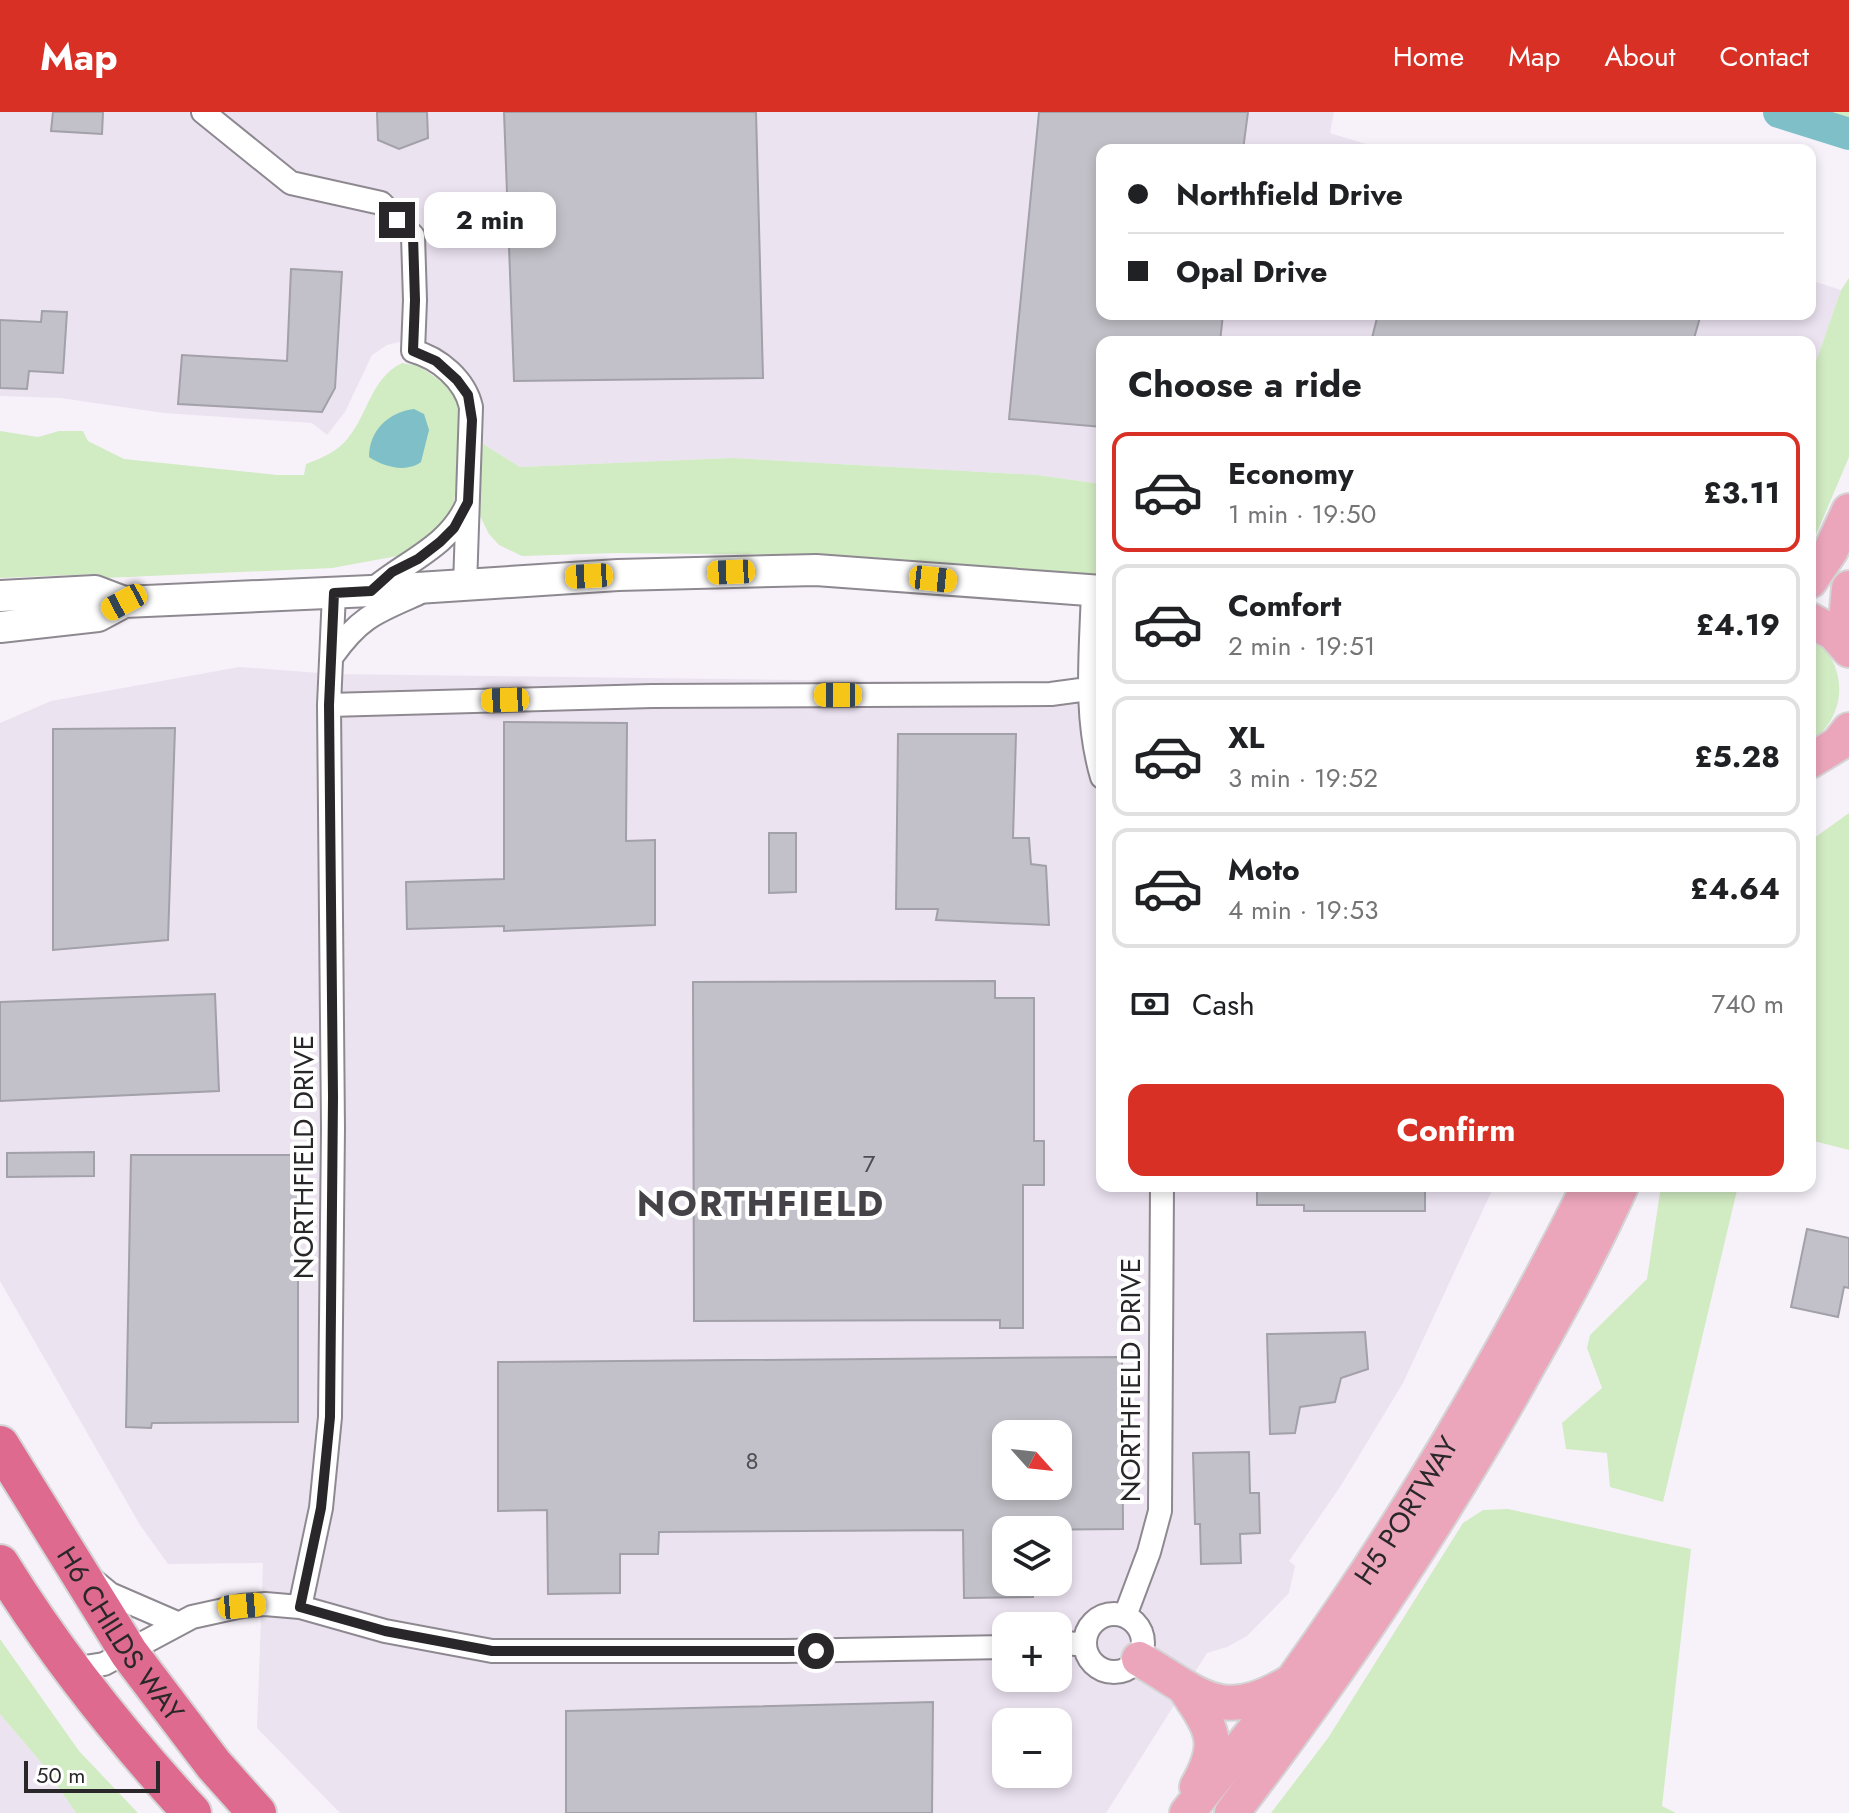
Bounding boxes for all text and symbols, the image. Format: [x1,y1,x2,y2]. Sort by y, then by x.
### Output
text: Map [40,29,118,84]
text: Home [1393,36,1464,77]
text: Map [1508,36,1560,77]
text: About [1604,36,1676,77]
text: Contact [1720,36,1809,77]
text: Northfield Drive [1176,173,1403,216]
callout: 2 min [425,192,557,248]
text: 2 min [456,201,524,239]
route end [379,202,415,238]
text: Opal Drive [1176,250,1328,293]
text: Choose a ride [1128,358,1362,410]
text: Economy [1228,452,1354,495]
icon: car [1132,456,1204,528]
text: £3.11 [1703,471,1780,514]
text: 1 min · 19:50 [1228,495,1376,533]
car [707,559,755,585]
car [564,563,614,589]
car [908,565,958,593]
car [97,580,151,624]
text: Comfort [1228,584,1341,627]
icon: car [1132,588,1204,660]
text: £4.19 [1696,603,1780,646]
text: 2 min · 19:51 [1228,627,1376,665]
car [814,683,862,707]
car [481,687,529,713]
text: XL [1228,716,1264,759]
icon: car [1132,720,1204,792]
text: £5.28 [1694,735,1780,778]
text: 3 min · 19:52 [1228,759,1378,797]
text: Moto [1228,848,1300,891]
icon: car [1132,852,1204,924]
text: £4.64 [1690,867,1780,910]
text: 4 min · 19:53 [1228,891,1378,929]
icon: cash [1128,982,1172,1026]
text: Cash [1192,983,1255,1026]
text: 740 m [1712,985,1784,1023]
street label: NORTHFIELD DRIVE [283,1035,324,1279]
button: Confirm [1128,1084,1784,1176]
house number: 7 [863,1146,876,1181]
district label: NORTHFIELD [637,1177,885,1229]
street label: NORTHFIELD DRIVE [1110,1258,1151,1502]
north arrow [992,1420,1072,1500]
map controls [992,1420,1072,1788]
street label: H5 PORTWAY [1344,1428,1468,1593]
house number: 8 [745,1443,759,1478]
button: layers [992,1516,1072,1596]
street label: H6 CHILDS WAY [47,1538,194,1730]
car [217,1592,267,1620]
button: + [992,1612,1072,1692]
route start [798,1633,834,1669]
button: − [992,1708,1072,1788]
scale bar [24,1757,160,1793]
text: 50 m [36,1759,85,1791]

